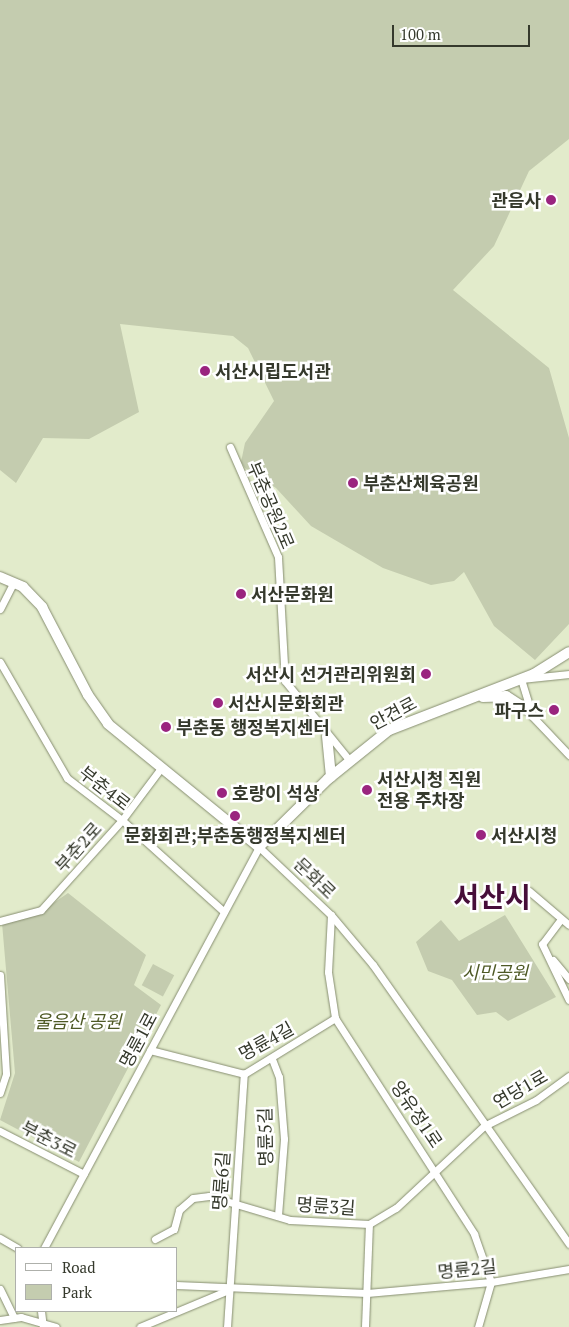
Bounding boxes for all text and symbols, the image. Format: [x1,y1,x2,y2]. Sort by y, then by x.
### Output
scale bar [394,15,532,47]
text: 100 m [400,24,441,44]
place label: 관음사 [491,189,541,211]
marker: 관음사 [545,194,557,206]
place label: 서산시립도서관 [215,360,331,382]
marker: 서산시립도서관 [199,365,211,377]
street label: 부춘공원2로 [243,458,299,552]
place label: 부춘산체육공원 [363,472,479,494]
marker: 부춘산체육공원 [347,477,359,489]
place label: 서산문화원 [251,583,334,605]
marker: 서산문화원 [235,588,247,600]
place label: 서산시 선거관리위원회 [246,663,416,685]
marker: 서산시 선거관리위원회 [420,668,432,680]
place label: 서산시문화회관 [228,692,344,714]
street label: 안견로 [366,692,420,734]
marker: 서산시문화회관 [212,697,224,709]
place label: 파구스 [494,699,544,721]
marker: 파구스 [548,704,560,716]
place label: 부춘동 행정복지센터 [176,716,330,738]
marker: 부춘동 행정복지센터 [160,721,172,733]
street label: 부춘4로 [75,761,135,815]
place label: 서산시청 직원 전용 주차장 [377,769,481,812]
place label: 호랑이 석상 [232,782,320,804]
marker: 서산시청 직원 전용 주차장 [361,784,373,796]
marker: 호랑이 석상 [216,787,228,799]
marker: 문화회관;부춘동행정복지센터 [229,810,241,822]
street label: 부춘2로 [50,818,106,876]
place label: 문화회관;부춘동행정복지센터 [124,824,346,846]
place label: 서산시청 [491,824,557,846]
marker: 서산시청 [475,829,487,841]
street label: 문화로 [290,853,340,903]
district label: 서산시 [453,880,531,914]
park label: 시민공원 [462,961,528,983]
street label: 명륜1로 [115,1009,161,1071]
park label: 울음산 공원 [34,1010,122,1032]
street label: 명륜4길 [235,1017,297,1065]
street label: 연당1로 [489,1065,551,1113]
street label: 양유정1로 [387,1077,447,1151]
street label: 명륜5길 [254,1107,276,1167]
street label: 부춘3로 [18,1116,80,1162]
street label: 명륜6길 [208,1151,234,1211]
street label: 명륜3길 [296,1193,356,1219]
legend [15,1247,178,1312]
street label: 명륜2길 [436,1255,498,1283]
text: Road [62,1257,95,1277]
text: Park [62,1282,92,1302]

